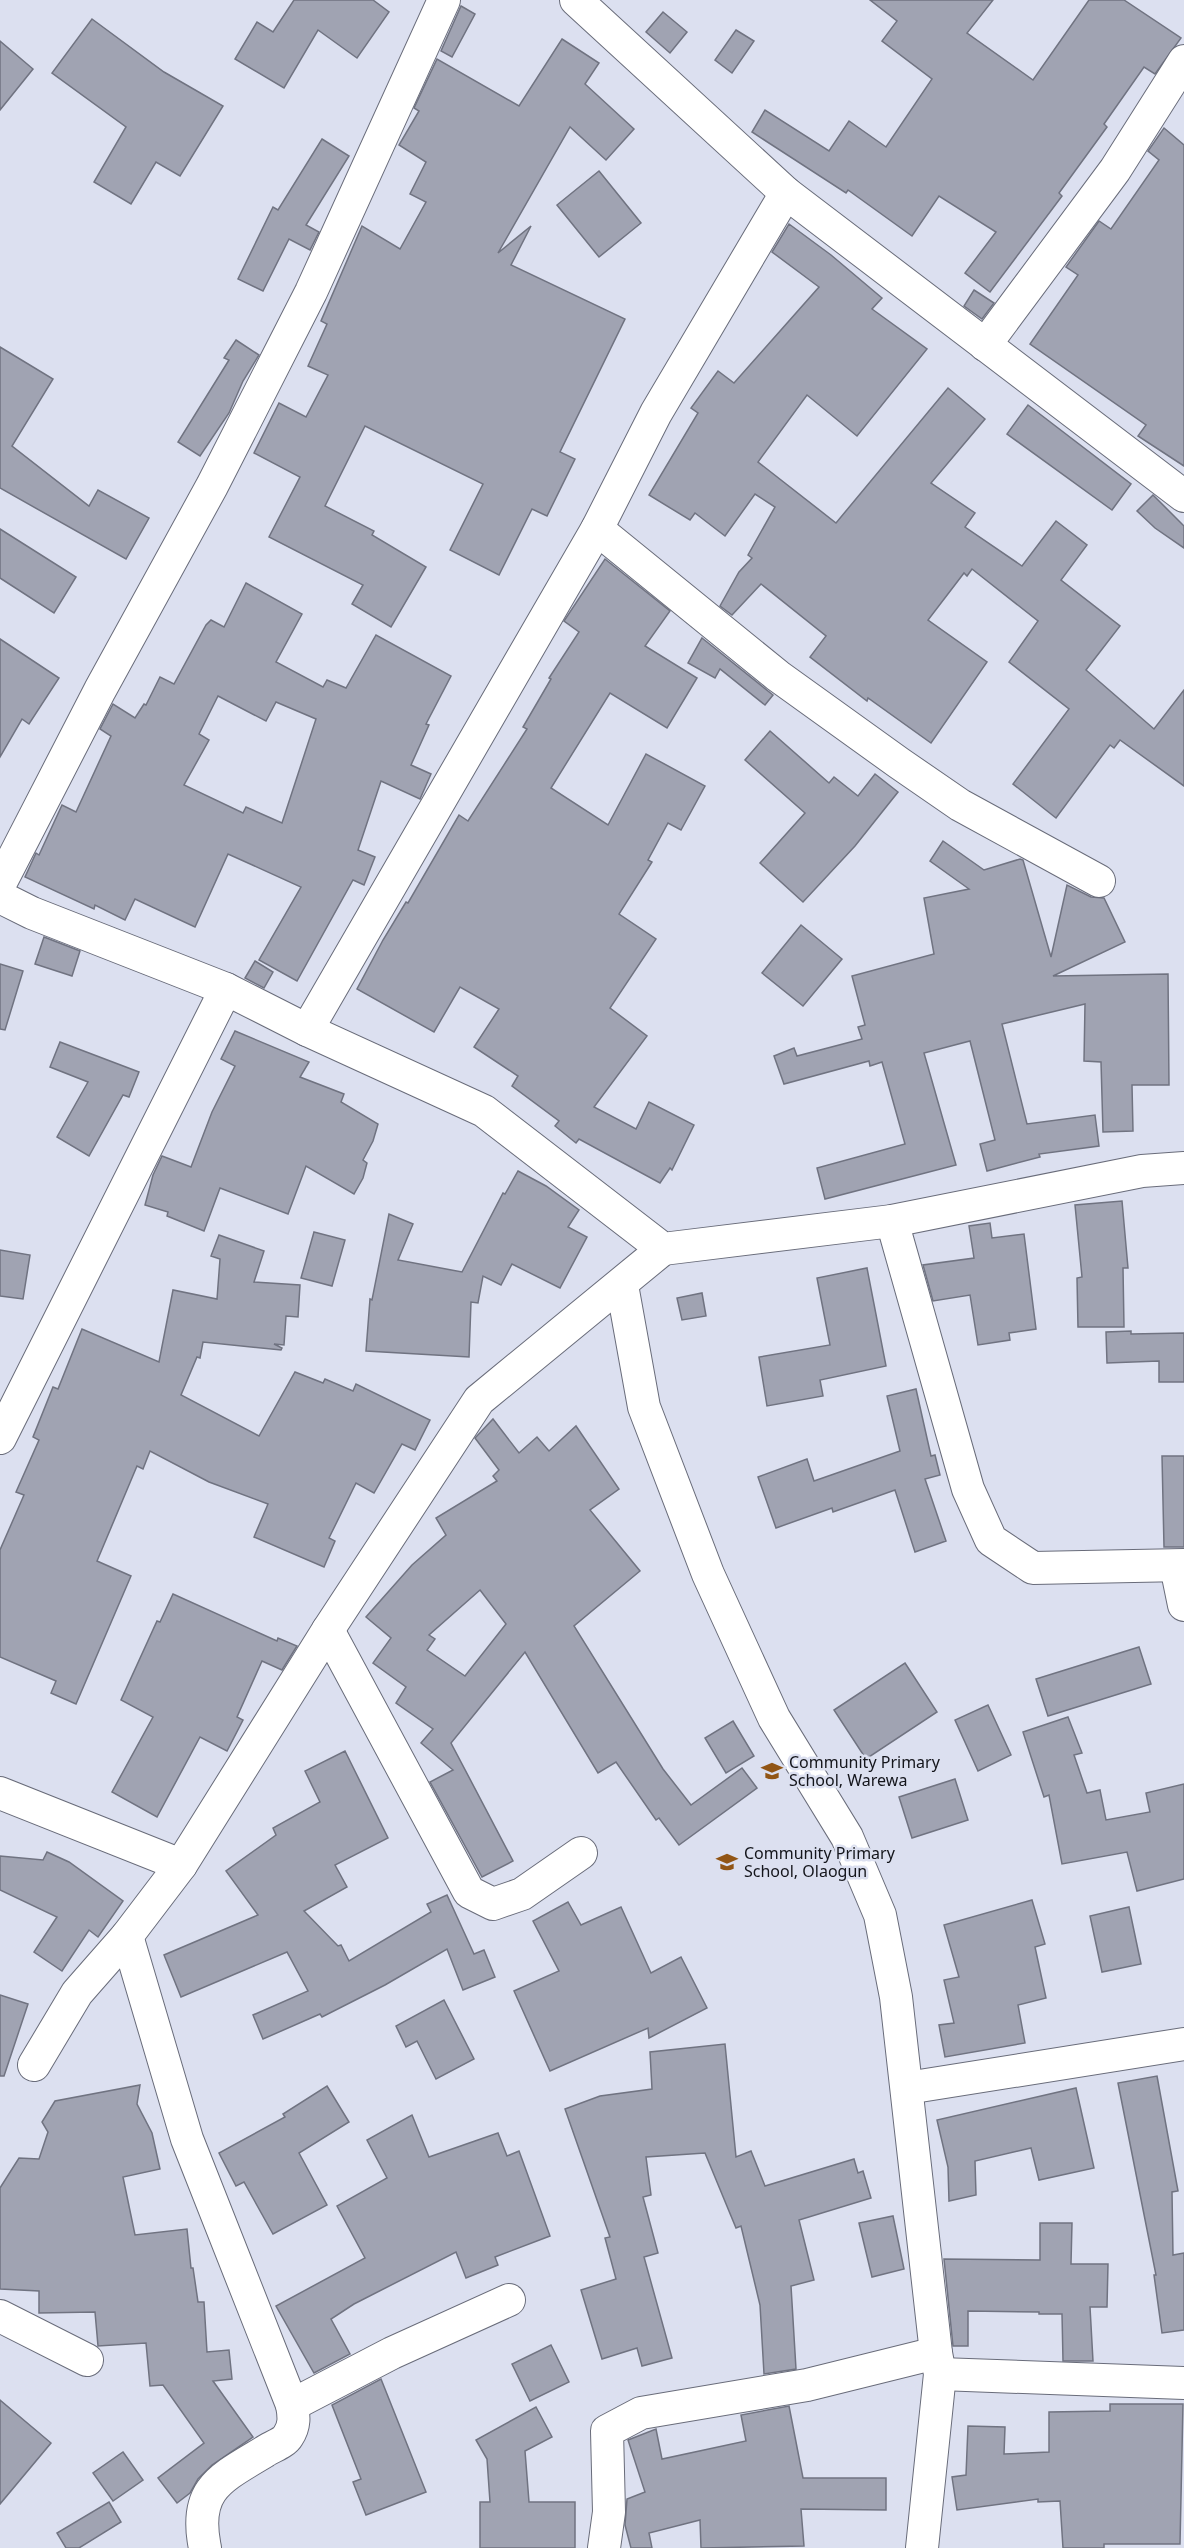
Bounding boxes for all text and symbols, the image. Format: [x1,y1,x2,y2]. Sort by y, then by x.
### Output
place label: Community Primary School, Warewa [789,1751,941,1791]
school or university icon: Community Primary School, Warewa [760,1759,784,1783]
place label: Community Primary School, Olaogun [744,1842,896,1882]
school or university icon: Community Primary School, Olaogun [715,1850,739,1874]

